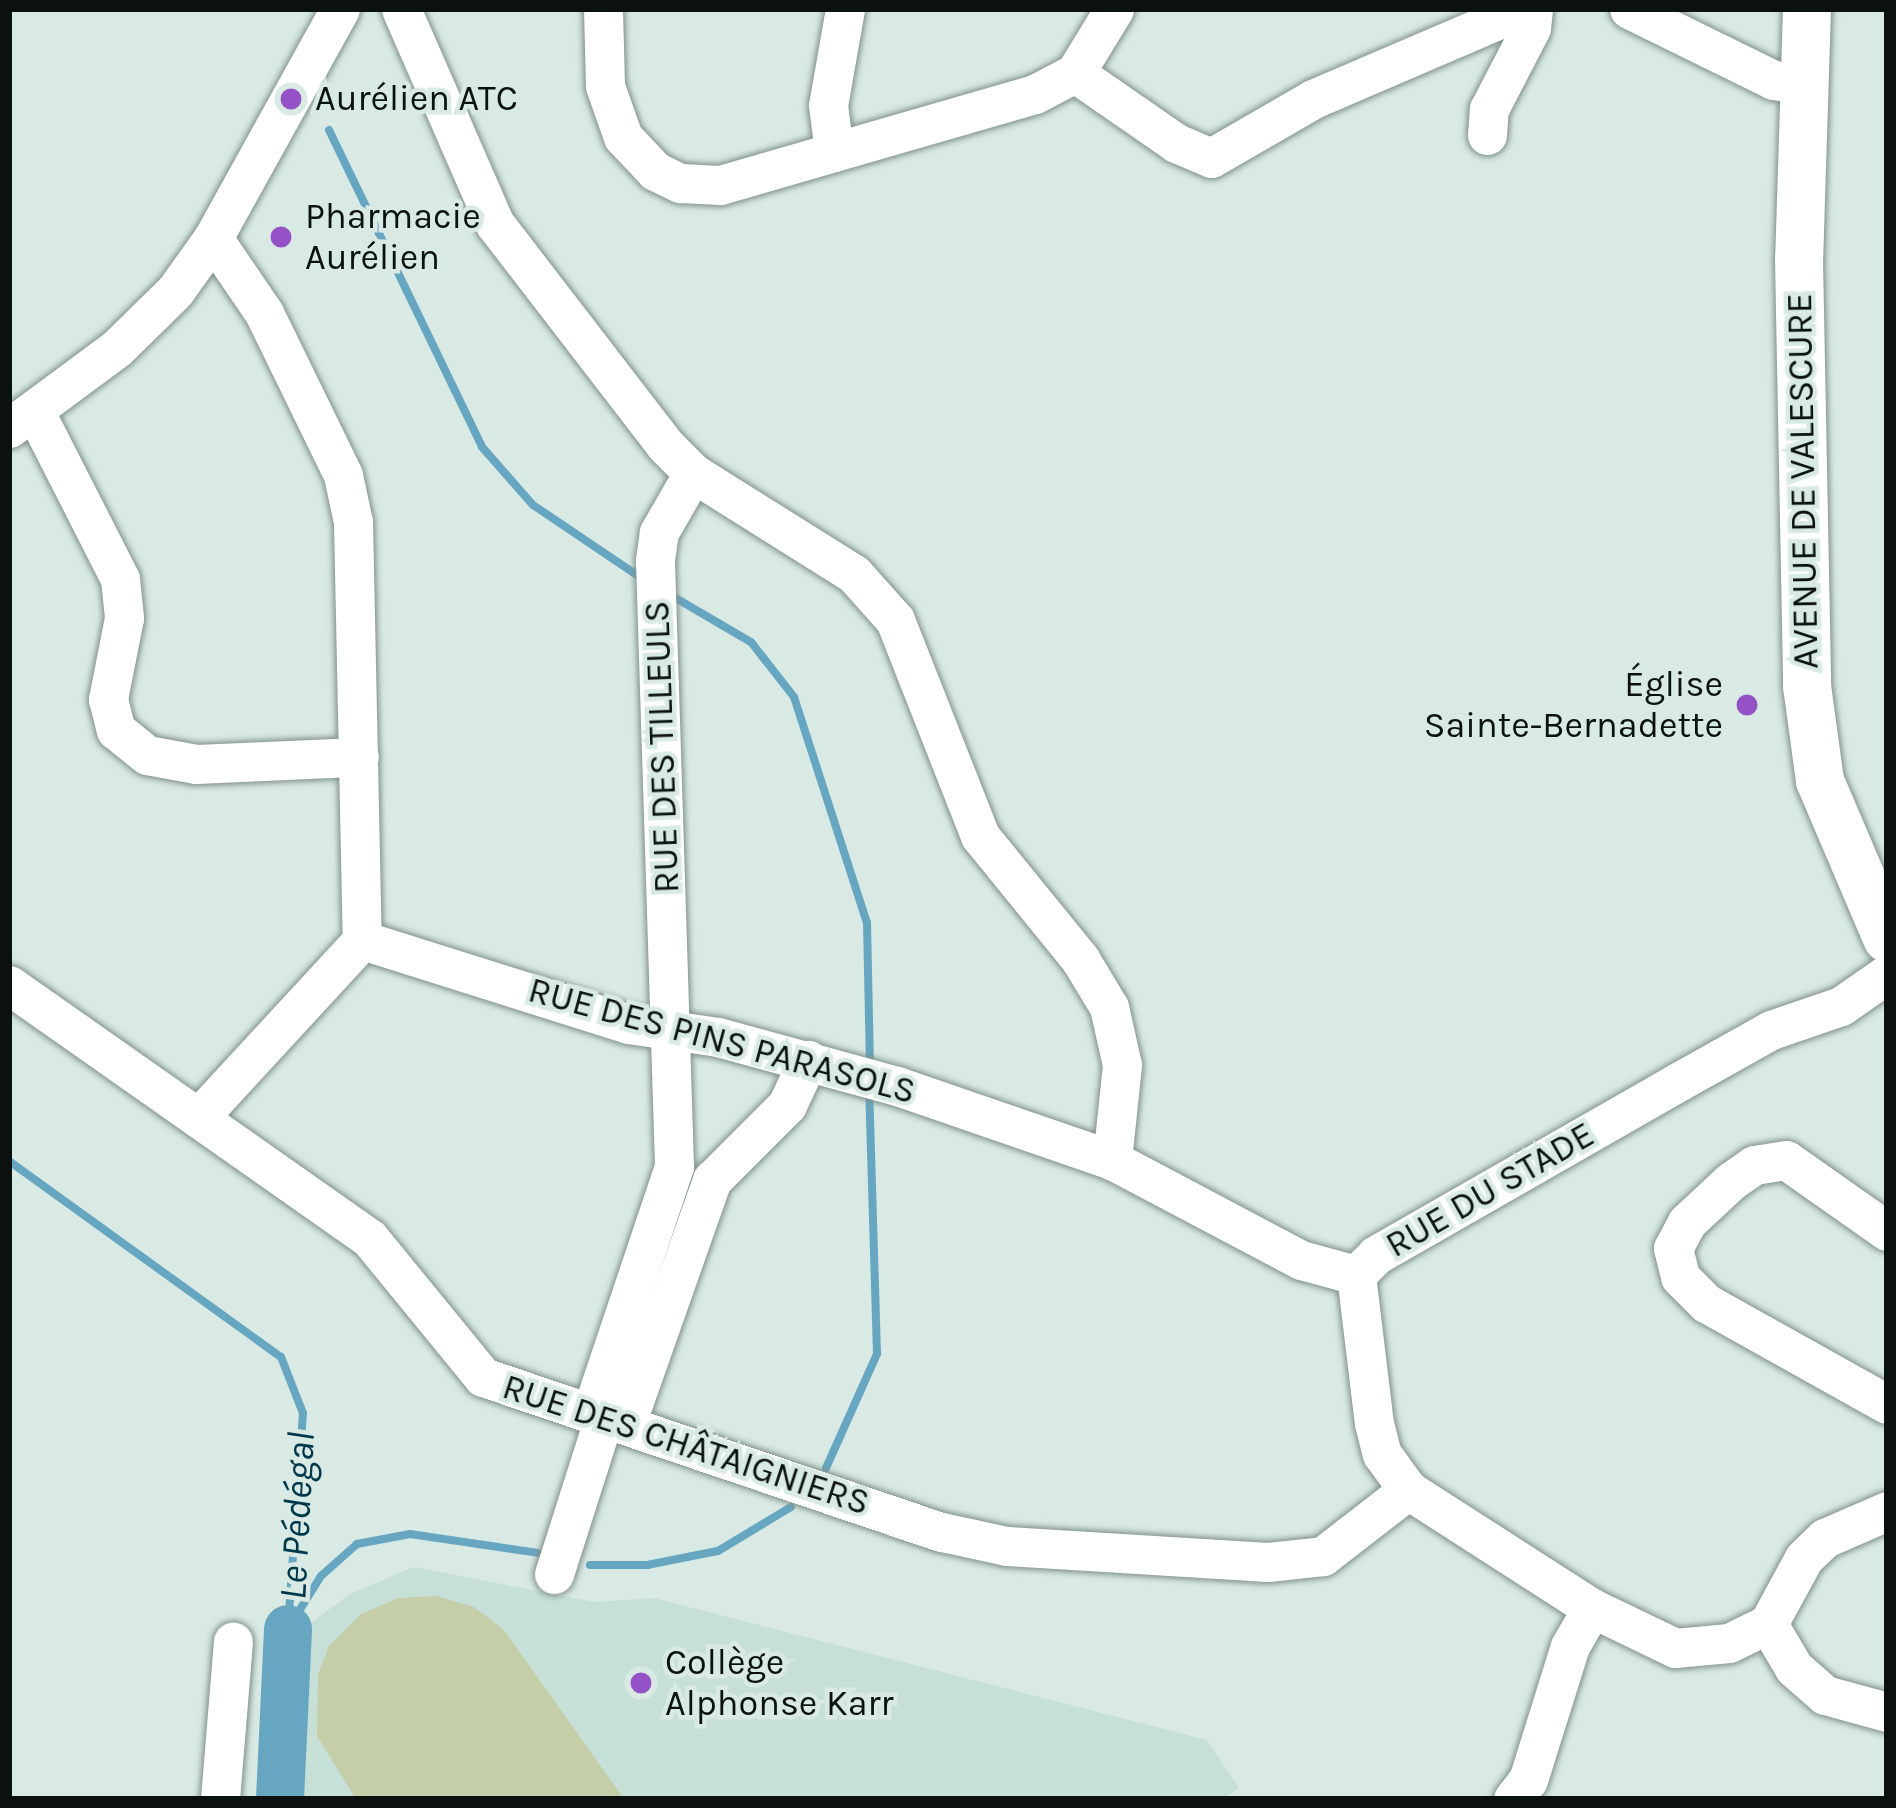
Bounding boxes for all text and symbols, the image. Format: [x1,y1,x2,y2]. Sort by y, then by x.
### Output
place label: Aurélien ATC [315,77,518,121]
marker: Aurélien ATC [278,86,304,112]
place label: Pharmacie Aurélien [305,194,481,279]
marker: Pharmacie Aurélien [268,224,294,250]
street label: AVENUE DE VALESCURE [1778,293,1828,669]
street label: RUE DES TILLEULS [635,600,689,894]
place label: Église Sainte-Bernadette [1424,662,1723,747]
marker: Église Sainte-Bernadette [1734,692,1760,718]
street label: RUE DES PINS PARASOLS [524,968,920,1114]
street label: RUE DU STADE [1378,1113,1602,1267]
street label: RUE DES CHÂTAIGNIERS [497,1365,875,1525]
water label: Le Pédégal [269,1431,325,1601]
place label: Collège Alphonse Karr [665,1640,894,1725]
marker: Collège Alphonse Karr [628,1670,654,1696]

